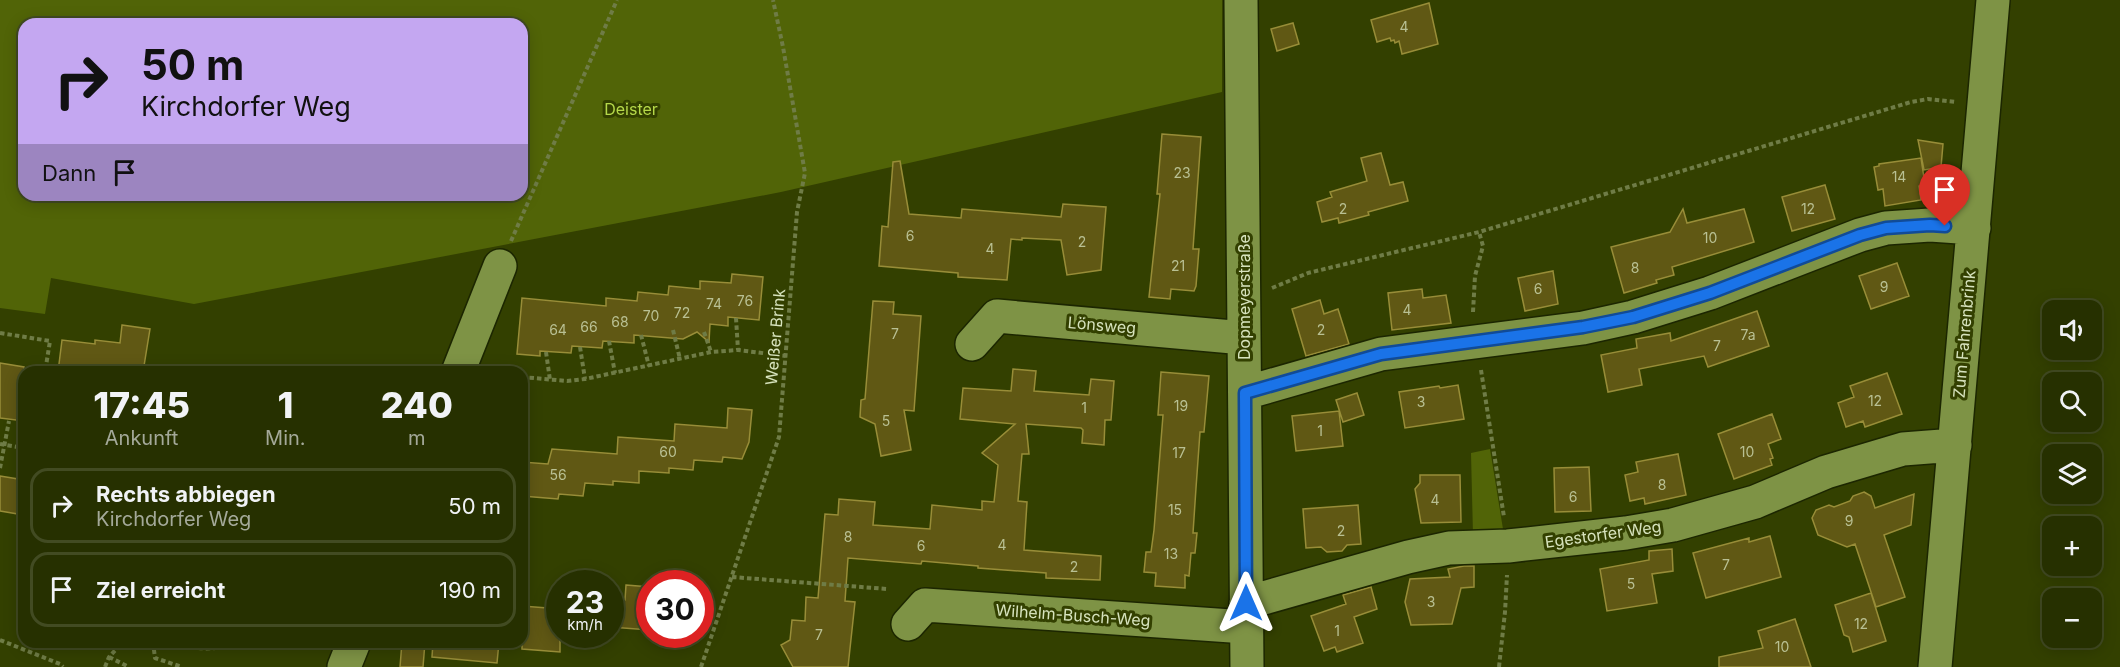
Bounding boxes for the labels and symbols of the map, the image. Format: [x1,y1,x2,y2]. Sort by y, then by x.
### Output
house number: 4 [1399,18,1409,35]
park label: Deister [604,99,658,119]
house number: 23 [1173,164,1191,181]
pin [1919,164,1970,226]
house number: 14 [1892,168,1906,185]
house number: 2 [1339,200,1347,217]
house number: 12 [1801,200,1815,217]
house number: 6 [906,227,914,244]
house number: 10 [1703,229,1717,246]
house number: 2 [1078,233,1086,250]
street label: Dopmeyerstraße [1234,234,1254,360]
house number: 4 [985,240,995,257]
house number: 21 [1171,257,1185,274]
house number: 8 [1631,259,1639,276]
street label: Zum Fahrenbrink [1948,269,1980,399]
house number: 9 [1880,278,1888,295]
house number: 6 [1534,280,1542,297]
street label: Weißer Brink [761,288,789,386]
house number: 76 [737,292,753,309]
house number: 74 [706,295,722,312]
house number: 4 [1402,301,1412,318]
house number: 72 [674,304,690,321]
house number: 70 [643,307,659,324]
street label: Lönsweg [1067,312,1137,338]
house number: 68 [611,313,629,330]
house number: 66 [580,318,598,335]
house number: 64 [549,321,567,338]
house number: 2 [1317,321,1325,338]
house number: 7 [891,325,899,342]
house number: 7a [1740,326,1756,343]
house number: 7 [1713,337,1721,354]
house number: 12 [1868,392,1882,409]
house number: 3 [1417,393,1425,410]
house number: 19 [1174,397,1188,414]
house number: 1 [1081,399,1087,416]
house number: 5 [882,412,890,429]
house number: 1 [1317,422,1323,439]
house number: 60 [659,443,677,460]
house number: 10 [1740,443,1754,460]
house number: 17 [1172,444,1186,461]
house number: 56 [549,466,567,483]
house number: 8 [1658,476,1666,493]
house number: 6 [1569,488,1577,505]
house number: 4 [1430,491,1440,508]
house number: 15 [1168,501,1182,518]
house number: 9 [1845,512,1853,529]
street label: Egestorfer Weg [1543,516,1663,552]
house number: 2 [1337,522,1345,539]
house number: 8 [844,528,852,545]
house number: 4 [997,536,1007,553]
house number: 6 [917,537,925,554]
house number: 13 [1164,545,1178,562]
house number: 7 [1722,556,1730,573]
house number: 2 [1070,558,1078,575]
speed limit sign: 30 [636,570,714,648]
position arrow [1214,571,1278,635]
house number: 5 [1627,575,1635,592]
house number: 3 [1427,593,1435,610]
street label: Wilhelm-Busch-Weg [995,600,1151,630]
house number: 12 [1854,615,1868,632]
house number: 1 [1334,622,1340,639]
house number: 7 [815,626,823,643]
house number: 10 [1775,638,1789,655]

